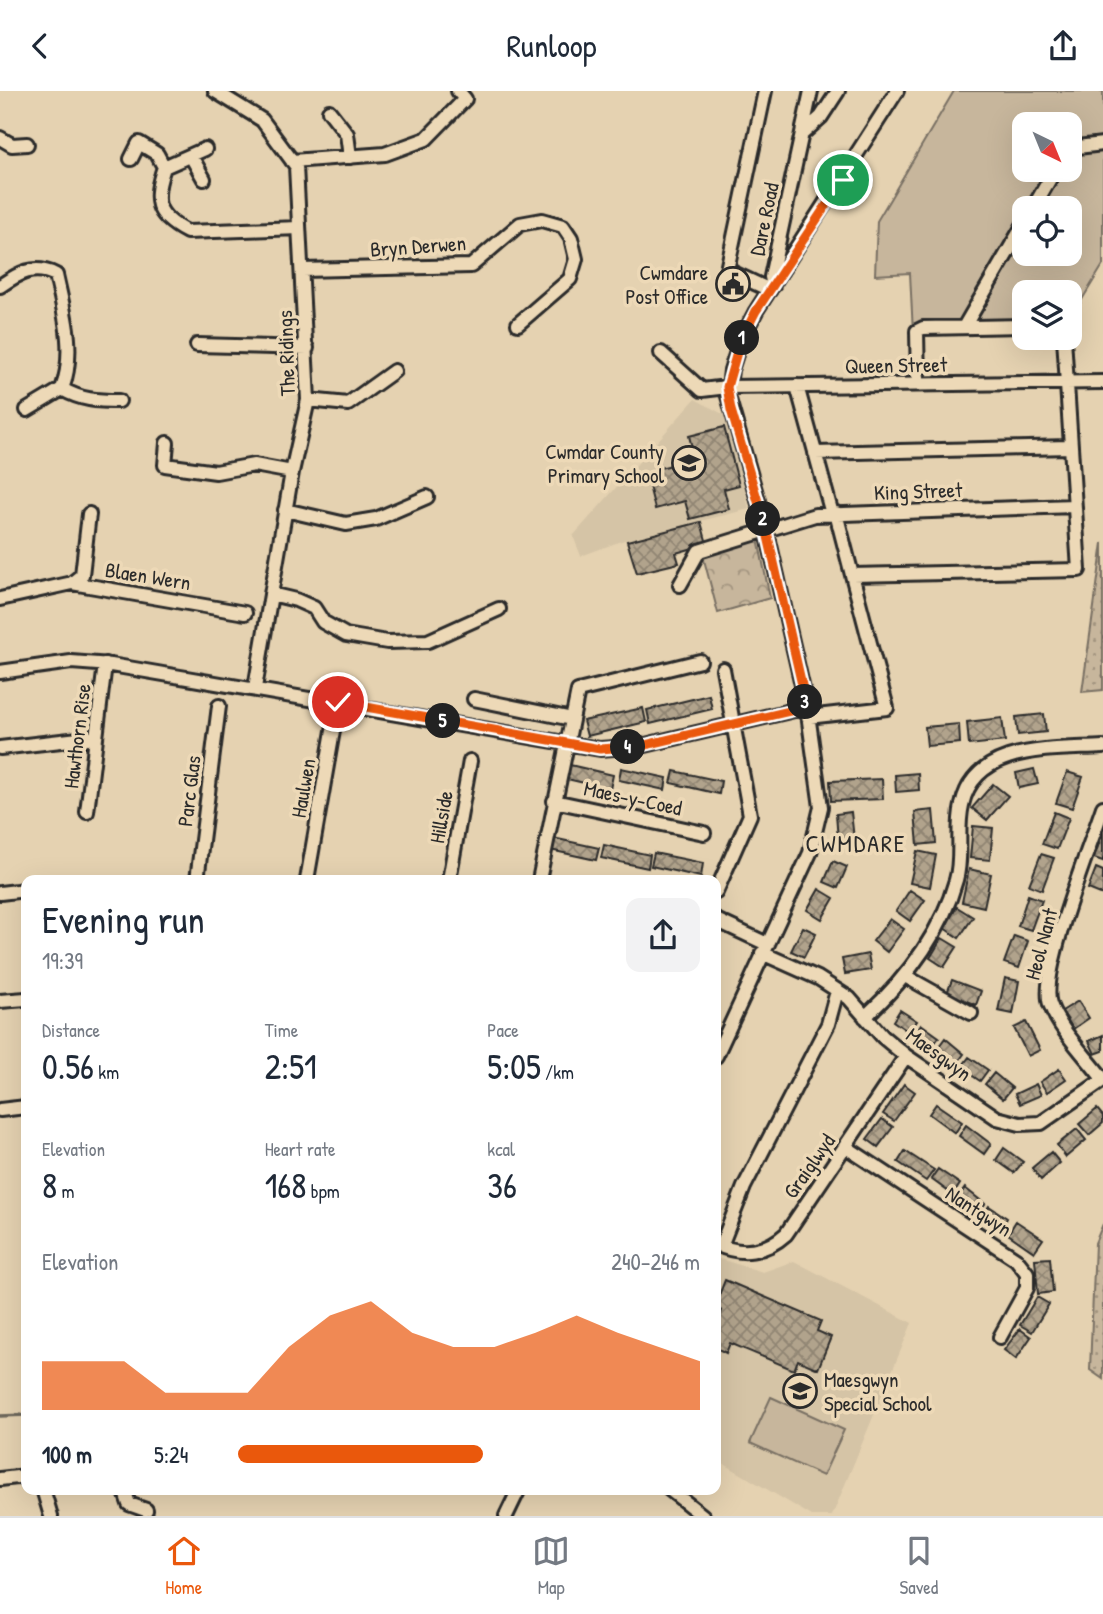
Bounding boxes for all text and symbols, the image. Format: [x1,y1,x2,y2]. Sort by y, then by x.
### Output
text: Runloop [507,24,596,67]
icon: back [21,27,59,65]
icon: share [1044,27,1082,65]
north arrow [1012,112,1082,182]
map controls [1012,112,1082,350]
pin [813,150,873,210]
icon: arrive [824,161,862,199]
street label: Dare Road [742,180,786,258]
button: locate [1012,196,1082,266]
street label: Bryn Derwen [369,228,467,264]
place label: Cwmdare Post Office [625,258,708,311]
public building icon: Cwmdare Post Office [714,265,752,303]
button: layers [1012,280,1082,350]
street label: The Ridings [270,310,302,396]
pin: 1 [724,321,760,355]
text: 1 [738,324,745,350]
street label: Queen Street [845,350,948,380]
place label: Cwmdar County Primary School [545,437,664,490]
school or university icon: Cwmdar County Primary School [670,444,708,482]
street label: King Street [873,475,963,507]
pin: 2 [746,501,780,537]
text: 2 [758,505,767,531]
street label: Blaen Wern [103,555,193,597]
pin [308,672,368,732]
street label: Hawthorn Rise [56,682,98,790]
icon: check [319,683,357,721]
pin: 3 [788,685,822,719]
text: 3 [800,688,809,714]
pin: 5 [426,703,460,739]
text: 5 [438,707,447,733]
pin: 4 [610,729,646,765]
text: 4 [624,733,631,759]
street label: Parc Glas [170,754,208,828]
street label: Haulwen [284,756,322,820]
street label: Maes-y-Coed [581,773,685,823]
street label: Hillside [422,788,460,846]
district label: CWMDARE [806,827,906,859]
text: Evening run [42,893,205,945]
button: share [626,898,700,972]
street label: Heol Nant [1018,904,1065,983]
text: 19:39 [42,945,83,976]
text: Distance [42,1017,100,1043]
text: Time [265,1017,298,1043]
text: Pace [487,1017,519,1043]
street label: Maesgwyn [900,1020,978,1088]
text: 0.56 [42,1043,94,1090]
text: 2:51 [265,1043,317,1090]
text: 5:05 [487,1043,541,1090]
text: km [94,1059,119,1085]
text: /km [541,1059,574,1085]
street label: Graiglwyd [776,1128,842,1204]
text: Elevation [42,1136,105,1162]
text: Heart rate [265,1136,336,1162]
text: kcal [487,1136,515,1162]
text: 8 [42,1162,57,1209]
text: 168 [265,1162,306,1209]
text: 36 [487,1162,517,1209]
text: m [57,1178,74,1204]
text: bpm [306,1178,340,1204]
street label: Nantgwyn [940,1179,1018,1243]
text: Elevation [42,1246,118,1277]
text: 240–246 m [611,1246,700,1277]
place label: Maesgwyn Special School [824,1365,932,1418]
school or university icon: Maesgwyn Special School [781,1372,819,1410]
text: 100 m [42,1439,92,1470]
text: 5:24 [154,1439,188,1470]
tab: Home [165,1532,203,1600]
tab: Map [532,1532,570,1600]
tab: Saved [900,1532,938,1600]

